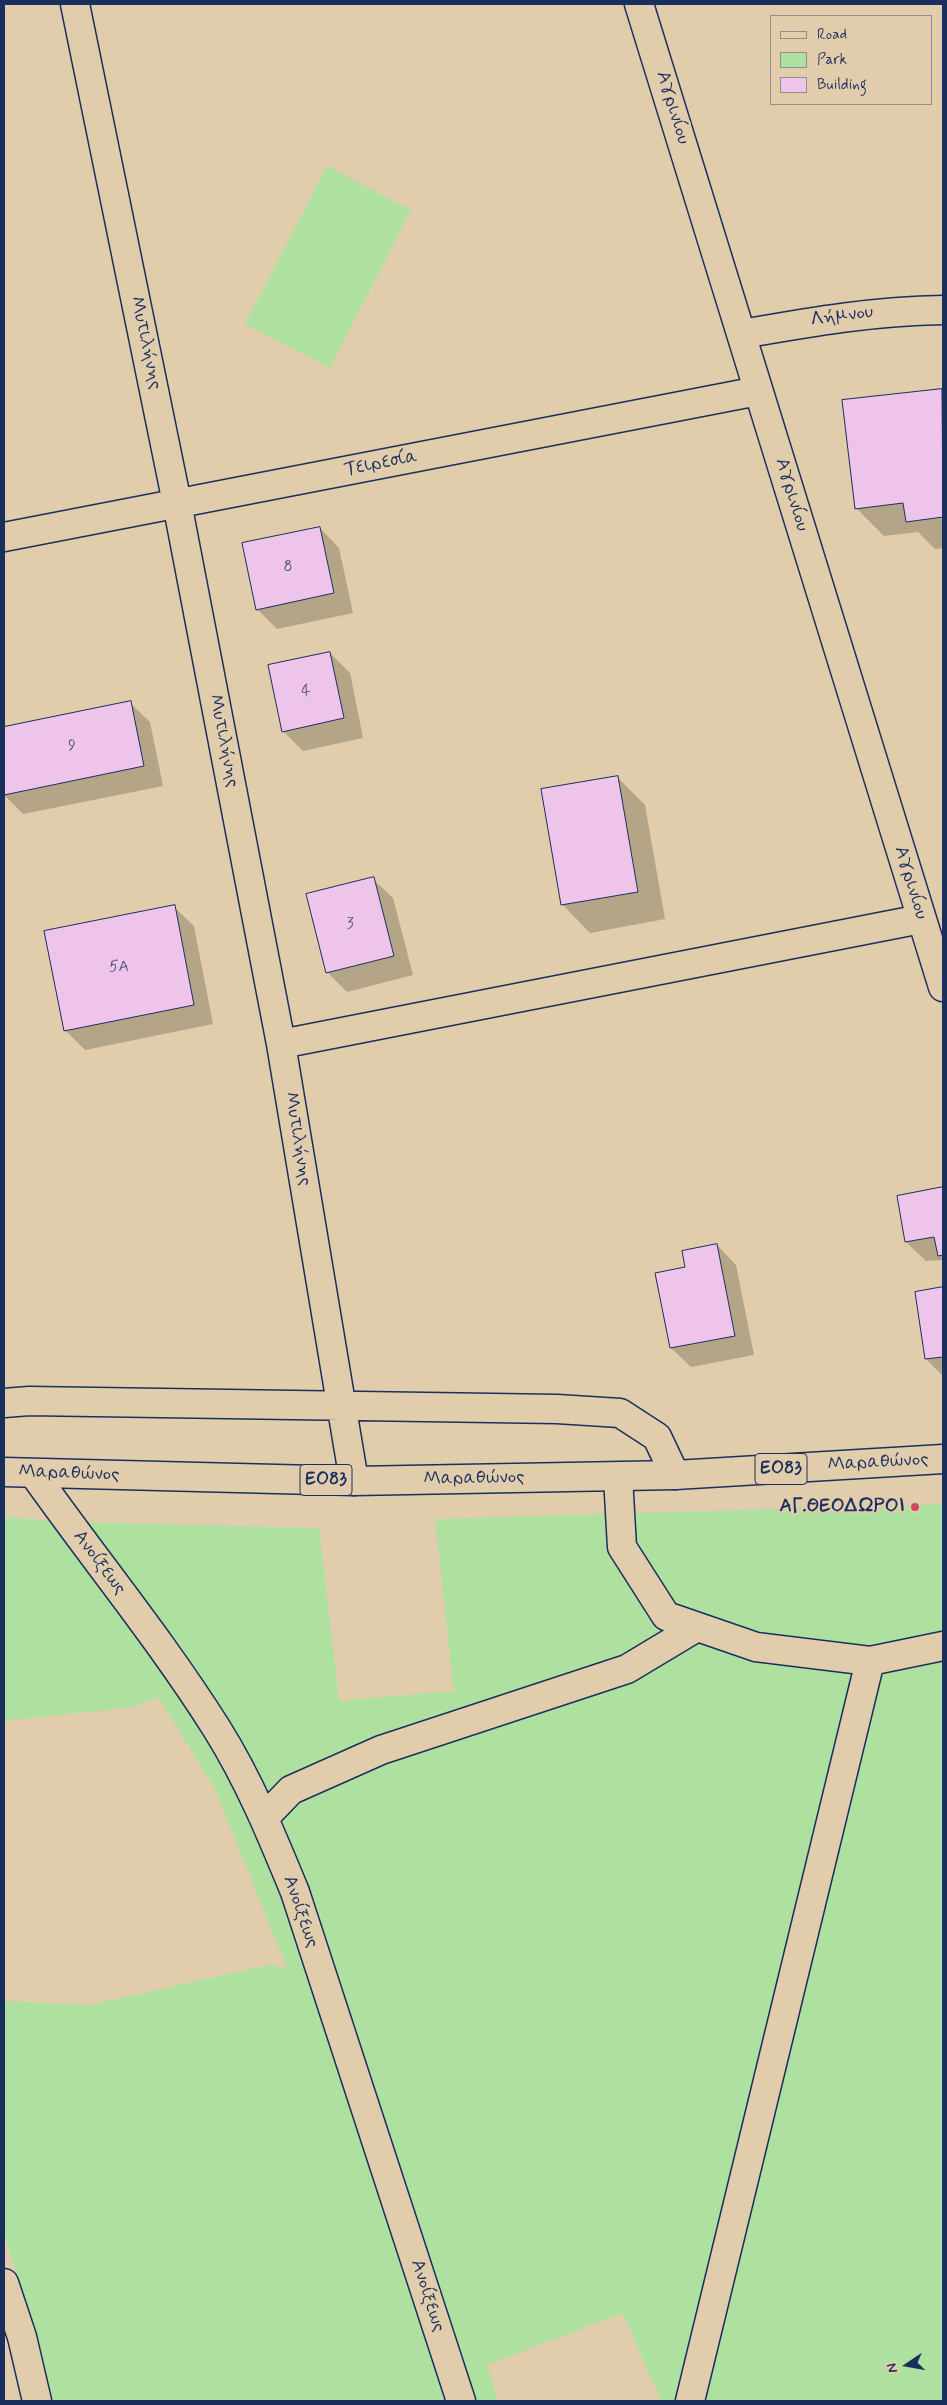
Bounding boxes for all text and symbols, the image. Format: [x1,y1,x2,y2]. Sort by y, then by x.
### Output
legend [770,15,932,105]
text: Road [817,25,847,45]
text: Park [817,50,847,70]
street label: Αγρινίου [650,69,694,147]
text: Building [817,75,867,95]
street label: Μυτιλήνης [124,294,166,392]
street label: Λήμνου [809,301,875,333]
street label: Τειρεσία [343,446,419,482]
street label: Αγρινίου [769,456,813,534]
house number: 8 [283,558,293,578]
house number: 4 [301,682,311,702]
street label: Μυτιλήνης [203,692,243,790]
house number: 9 [68,737,76,757]
street label: Αγρινίου [888,844,932,922]
house number: 3 [346,915,354,935]
house number: 5A [109,958,129,978]
street label: Μυτιλήνης [278,1090,316,1188]
street label: Μαραθώνος [827,1449,929,1477]
road number: ΕΟ83 [755,1454,807,1485]
street label: Μαραθώνος [18,1461,120,1487]
road number: ΕΟ83 [300,1464,352,1496]
street label: Μαραθώνος [423,1467,525,1491]
place label: ΑΓ.ΘΕΟΔΩΡΟΙ [779,1496,905,1518]
marker: ΑΓ.ΘΕΟΔΩΡΟΙ [909,1501,921,1513]
street label: Ανοίξεως [67,1526,131,1600]
street label: Ανοίξεως [277,1873,323,1951]
street label: Ανοίξεως [405,2257,449,2335]
north arrow [882,2340,932,2390]
text: N [883,2362,902,2375]

